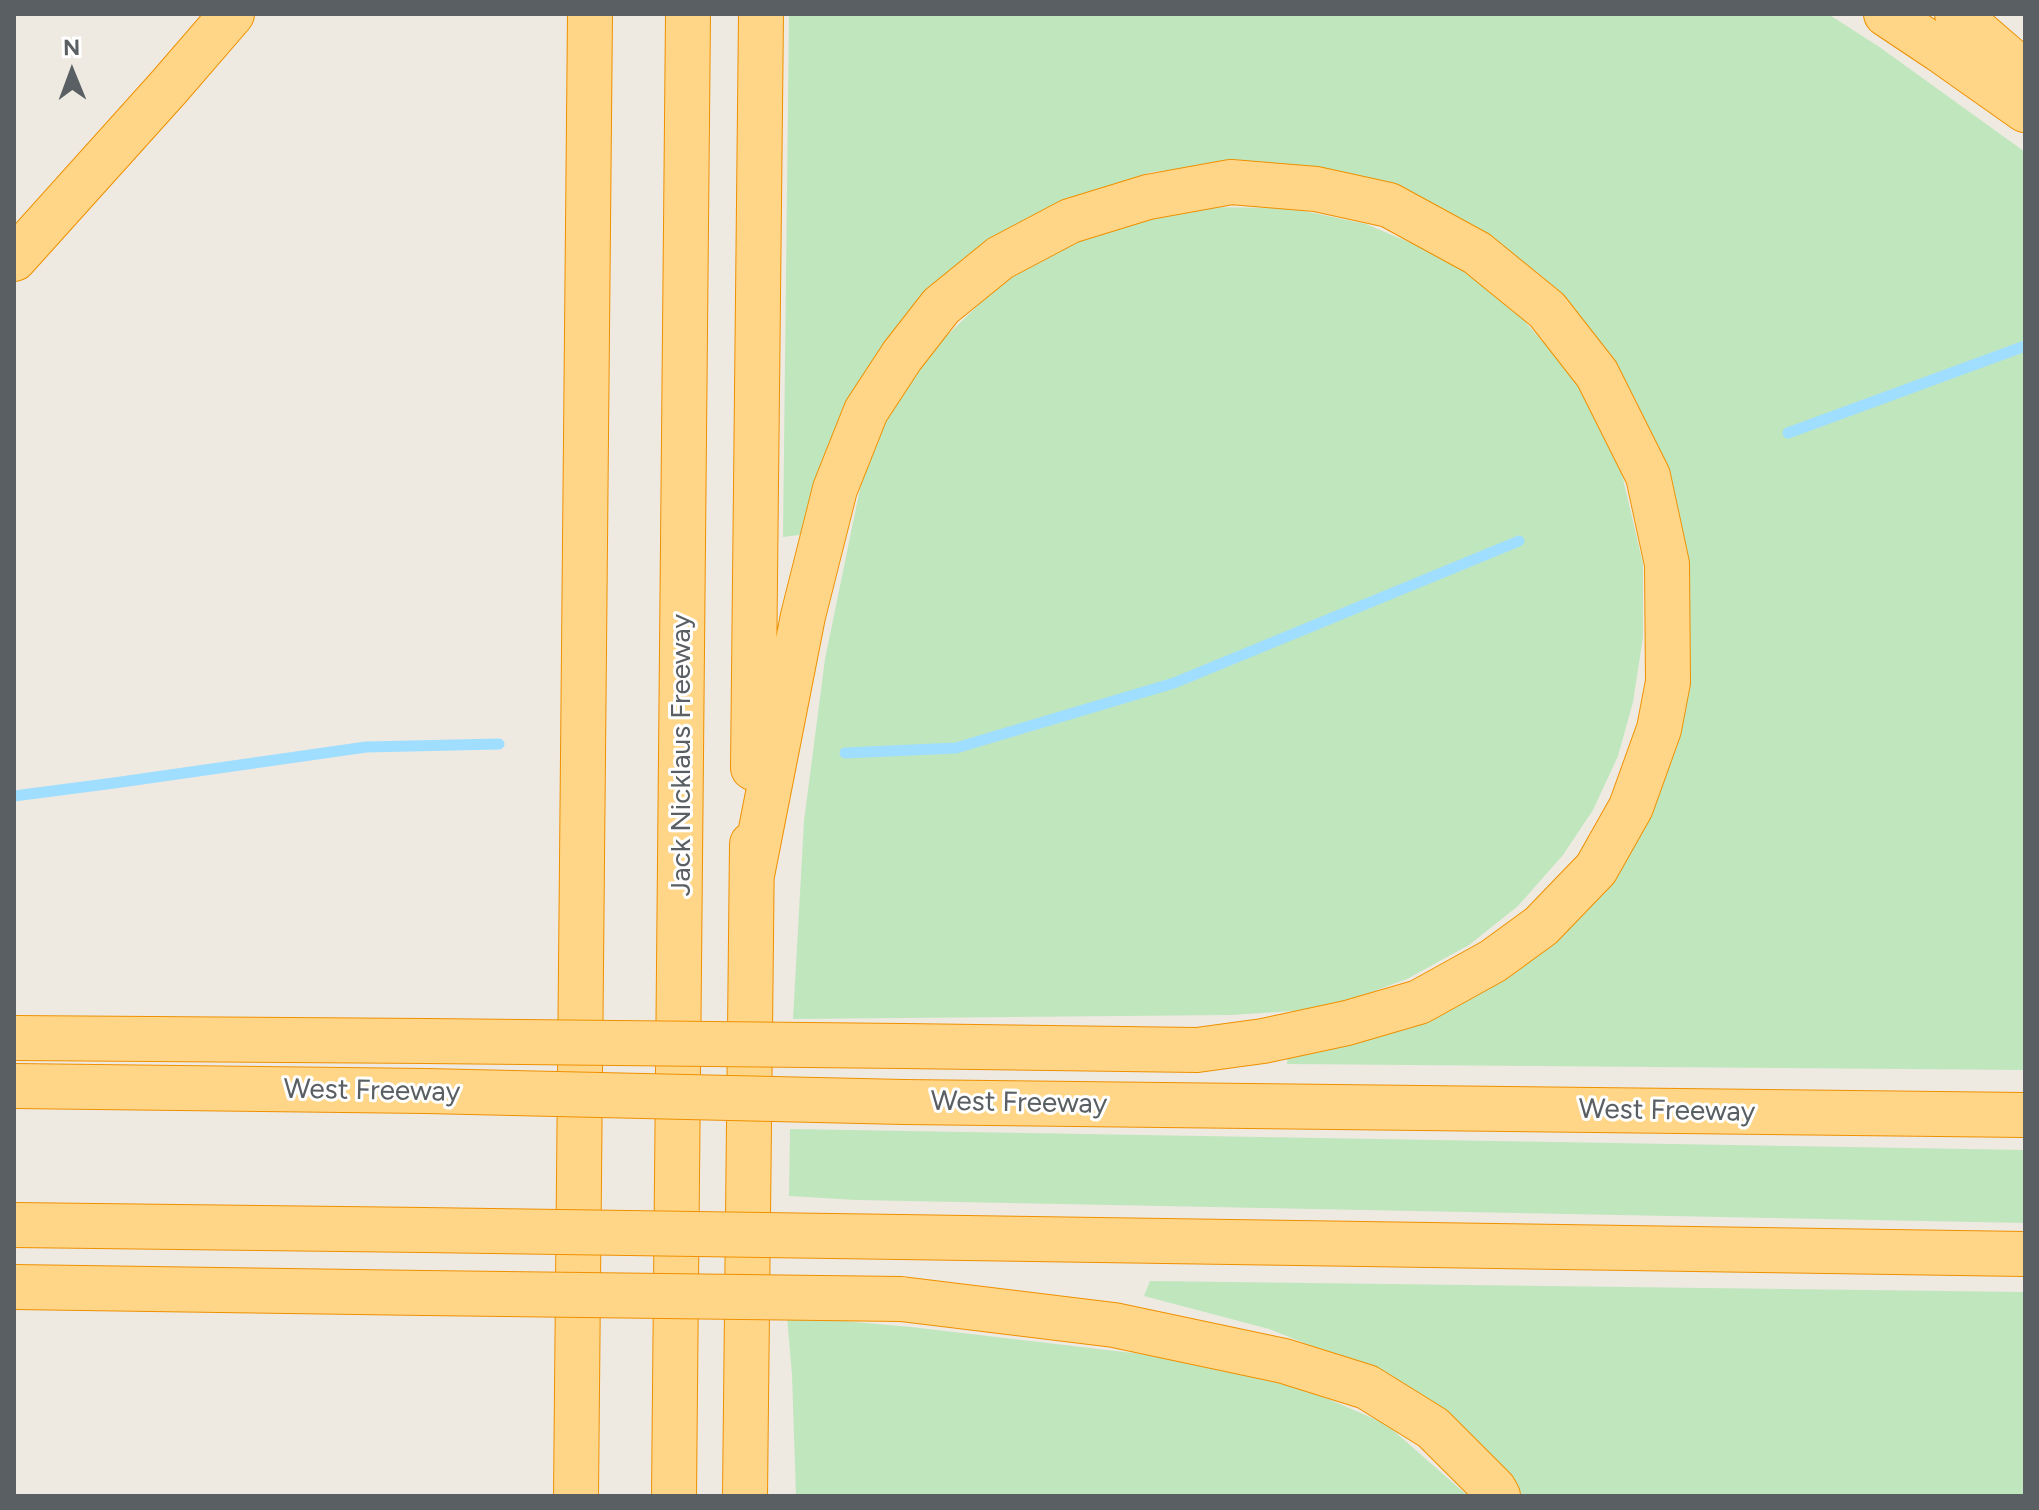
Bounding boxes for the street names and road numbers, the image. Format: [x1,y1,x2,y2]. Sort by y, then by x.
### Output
street label: Jack Nicklaus Freeway [665,614,699,896]
street label: West Freeway [283,1073,461,1109]
street label: West Freeway [930,1085,1108,1121]
street label: West Freeway [1578,1093,1756,1129]

